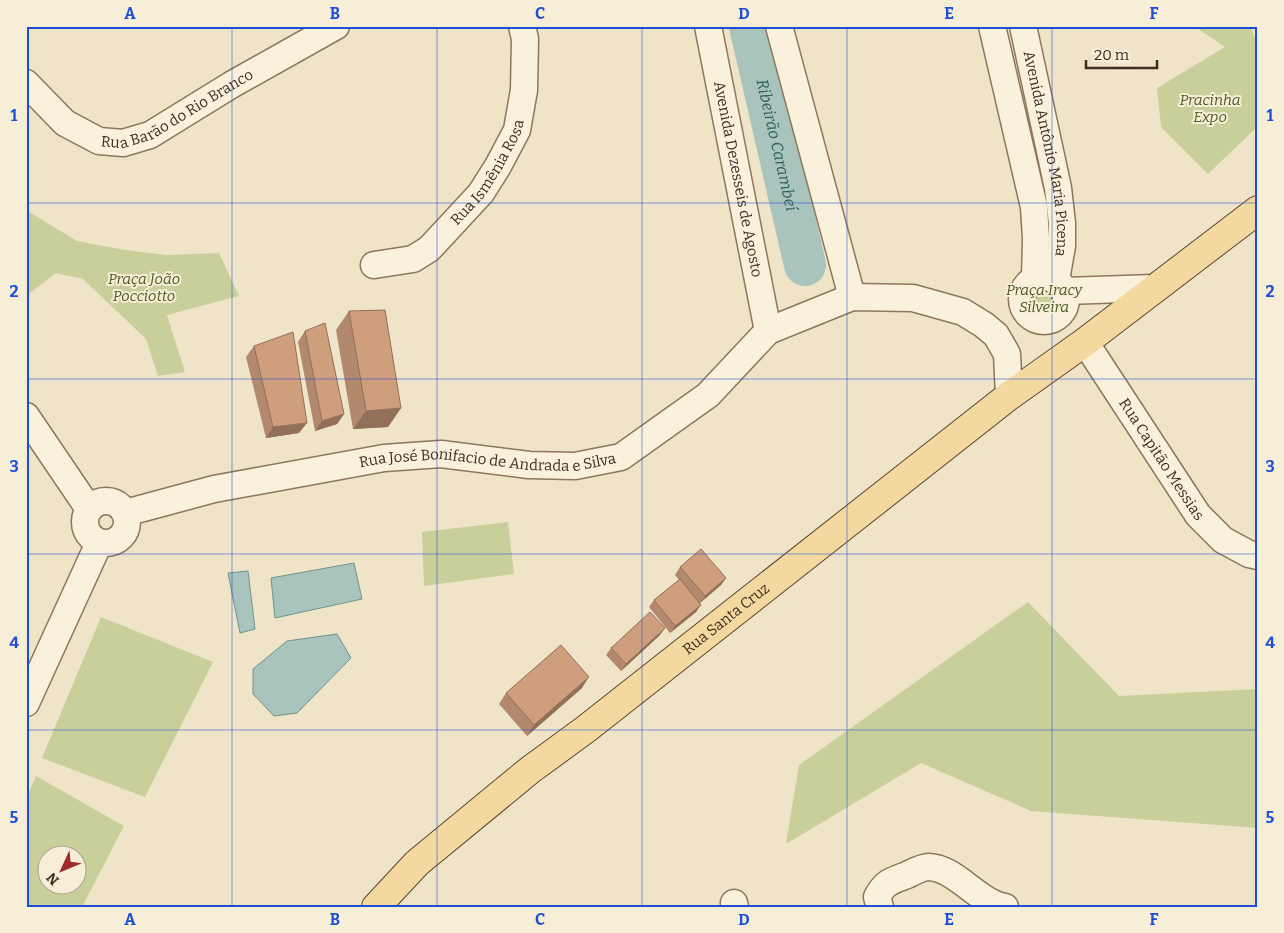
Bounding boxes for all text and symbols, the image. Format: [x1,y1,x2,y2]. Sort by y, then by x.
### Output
text: A [124,4,136,23]
text: B [330,4,340,23]
text: C [535,4,545,23]
text: D [738,4,750,23]
text: E [944,4,954,23]
text: F [1150,4,1159,23]
scale bar [1086,38,1158,70]
text: 20 m [1094,46,1130,64]
street label: Avenida Antônio Maria Picena [1020,49,1071,258]
street label: Rua Barão do Rio Branco [100,65,256,153]
water label: Ribeirão Carambeí [753,77,802,214]
street label: Avenida Dezesseis de Agosto [710,79,766,279]
park label: Pracinha Expo [1179,91,1241,126]
text: 1 [11,106,18,125]
text: 1 [1267,106,1274,125]
street label: Rua Ismênia Rosa [447,118,528,229]
park label: Praça João Pocciotto [108,270,180,305]
park label: Praça Iracy Silveira [1006,281,1083,316]
text: 2 [9,282,19,301]
text: 2 [1265,282,1275,301]
street label: Rua Capitão Messias [1115,395,1207,524]
street label: Rua José Bonifacio de Andrada e Silva [358,445,617,475]
text: 3 [9,457,19,476]
text: 3 [1265,457,1275,476]
street label: Rua Santa Cruz [679,579,773,658]
text: 4 [9,633,19,652]
text: 4 [1265,633,1275,652]
text: 5 [10,808,19,827]
text: 5 [1266,808,1275,827]
north arrow [38,846,88,896]
text: N [43,869,63,888]
text: A [124,910,136,929]
text: B [330,910,340,929]
text: C [535,910,545,929]
text: D [738,910,750,929]
text: E [944,910,954,929]
text: F [1150,910,1159,929]

